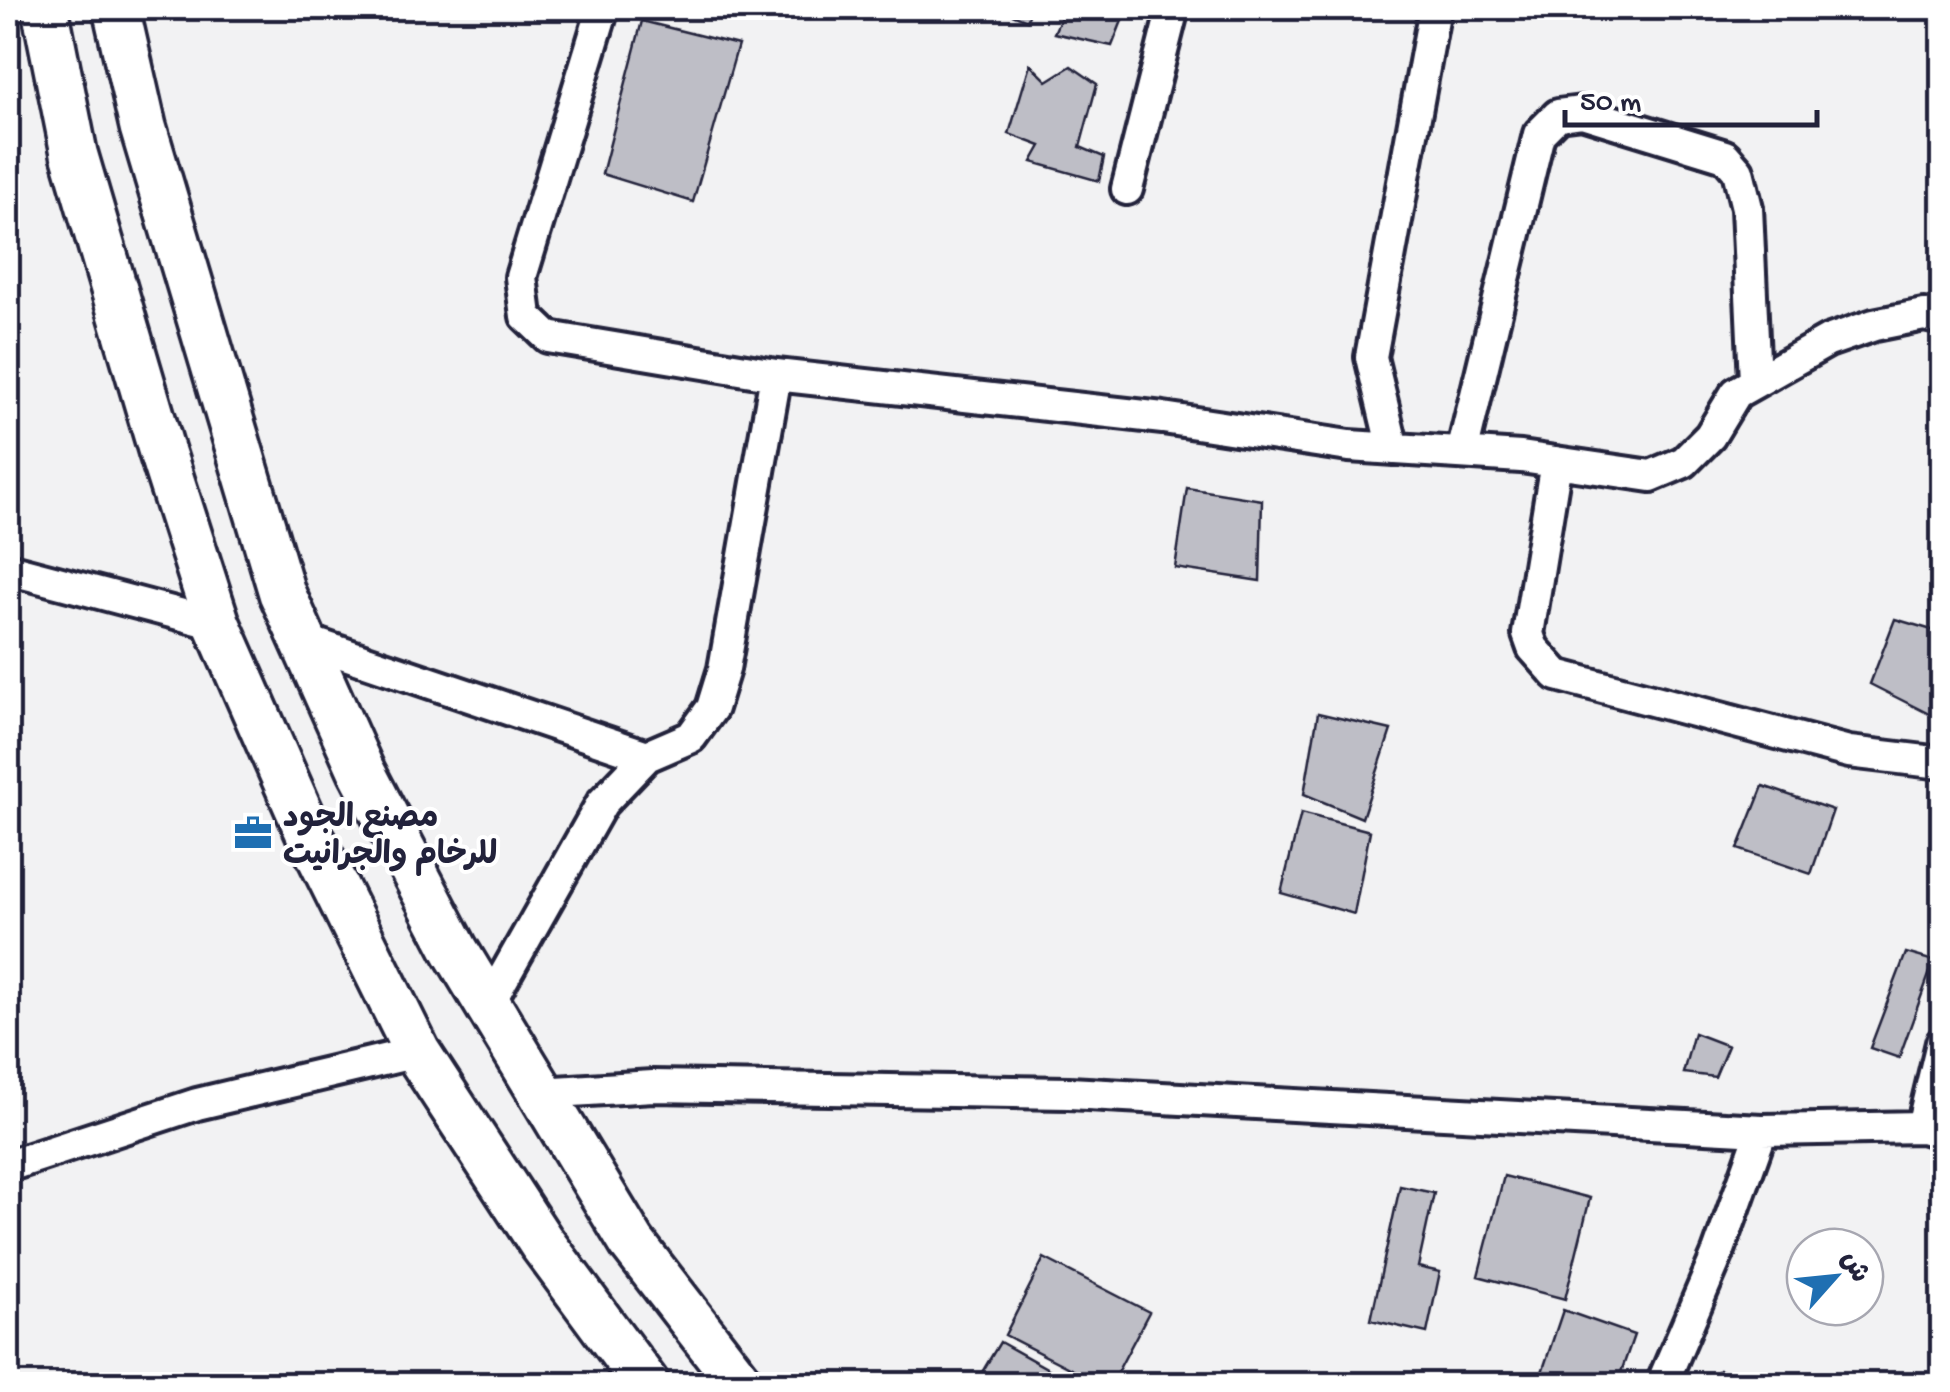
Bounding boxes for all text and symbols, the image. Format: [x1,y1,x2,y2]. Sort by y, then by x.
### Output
scale bar [1565,65,1818,127]
text: 50 m [1580,87,1641,122]
place label: مصنع الجود للرخام والجرانيت [283,801,497,876]
office icon: مصنع الجود للرخام والجرانيت [232,812,274,854]
north arrow [1785,1227,1885,1327]
text: ش [1832,1246,1875,1289]

